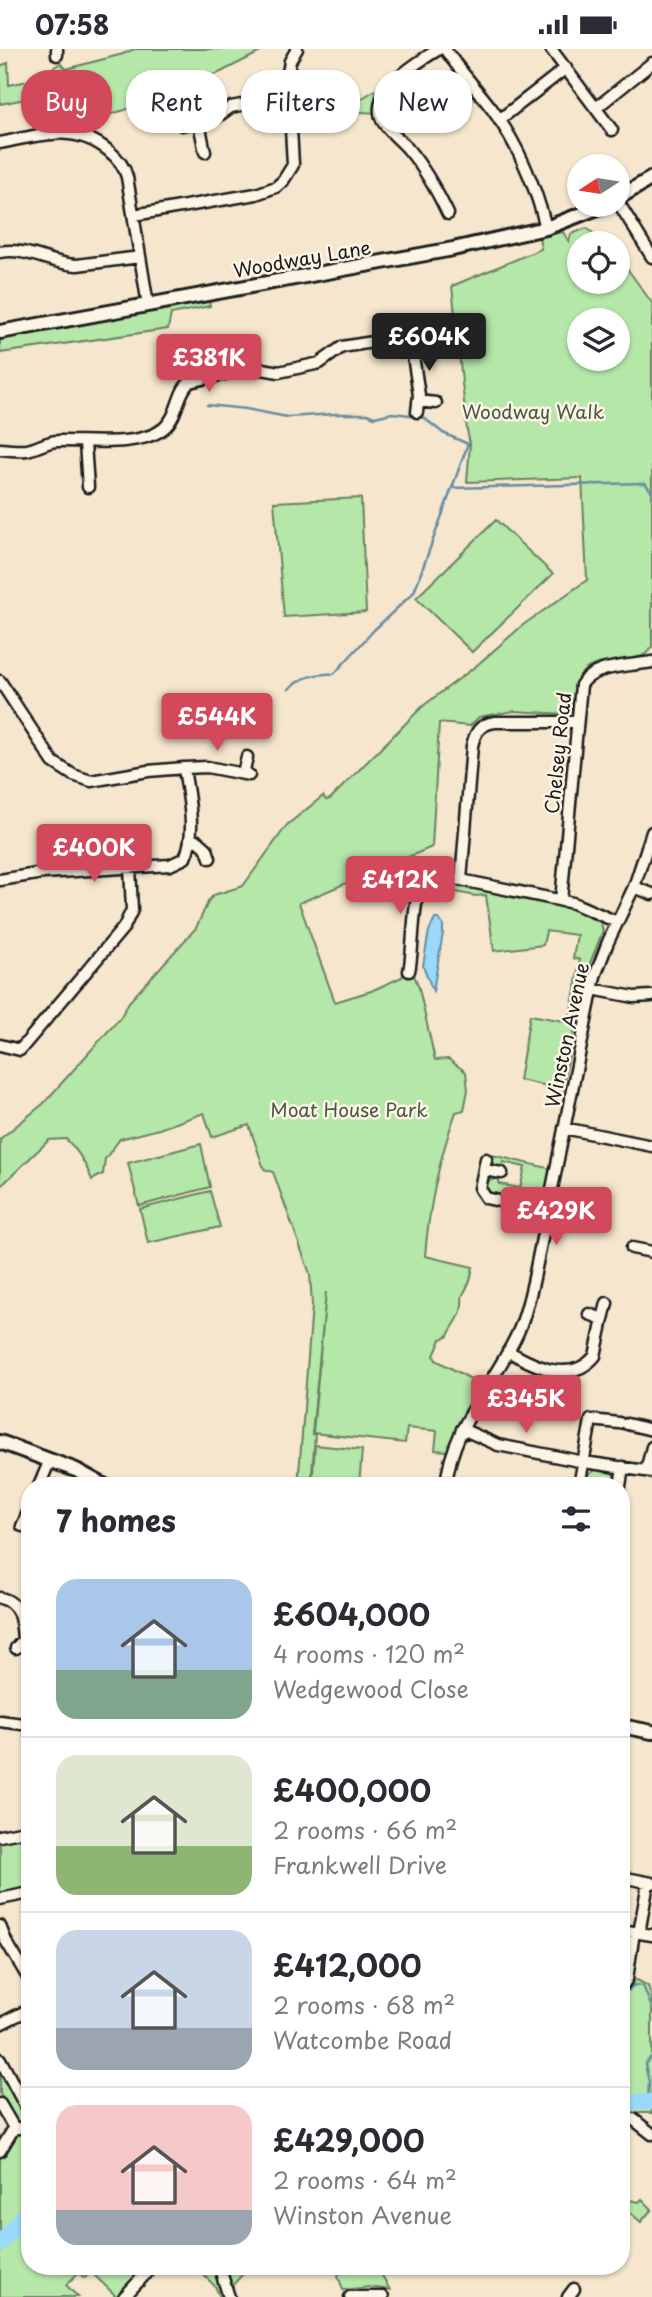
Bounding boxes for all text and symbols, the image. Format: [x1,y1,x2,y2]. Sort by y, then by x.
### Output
text: 07:58 [35,5,109,44]
chip: Buy [21,70,112,133]
chip: Rent [126,70,227,133]
chip: Filters [241,70,360,133]
chip: New [374,70,472,133]
north arrow [567,154,630,217]
map controls [567,154,630,371]
button: locate [567,231,630,294]
street label: Woodway Lane [231,232,373,284]
button: layers [567,308,630,371]
pin: £604K [380,313,478,373]
text: £604K [388,318,470,353]
pin: £381K [160,335,258,394]
text: £381K [172,339,246,374]
park label: Woodway Walk [462,397,605,425]
street label: Chelsey Road [537,691,577,815]
pin: £544K [168,693,266,753]
text: £544K [177,698,257,733]
pin: £400K [45,825,143,884]
text: £400K [53,829,135,864]
pin: £412K [351,857,449,916]
text: £412K [362,861,438,896]
street label: Winston Avenue [537,960,595,1110]
park label: Moat House Park [270,1095,428,1123]
pin: £429K [507,1187,605,1247]
text: £429K [517,1192,595,1227]
pin: £345K [477,1375,575,1435]
text: £345K [487,1380,565,1415]
text: 7 homes [56,1497,176,1542]
icon: filters [557,1500,595,1538]
text: £604,000 [273,1591,430,1636]
icon: home [112,1607,196,1691]
text: 4 rooms · 120 m² [273,1636,465,1671]
text: Wedgewood Close [273,1671,469,1706]
text: £400,000 [273,1767,431,1812]
icon: home [112,1783,196,1867]
text: 2 rooms · 66 m² [273,1812,457,1847]
text: Frankwell Drive [273,1847,447,1882]
text: £412,000 [273,1942,422,1987]
icon: home [112,1958,196,2042]
text: 2 rooms · 68 m² [273,1987,455,2022]
text: Watcombe Road [273,2022,452,2057]
text: £429,000 [273,2117,425,2162]
icon: home [112,2133,196,2217]
text: 2 rooms · 64 m² [273,2162,457,2197]
text: Winston Avenue [273,2197,452,2232]

